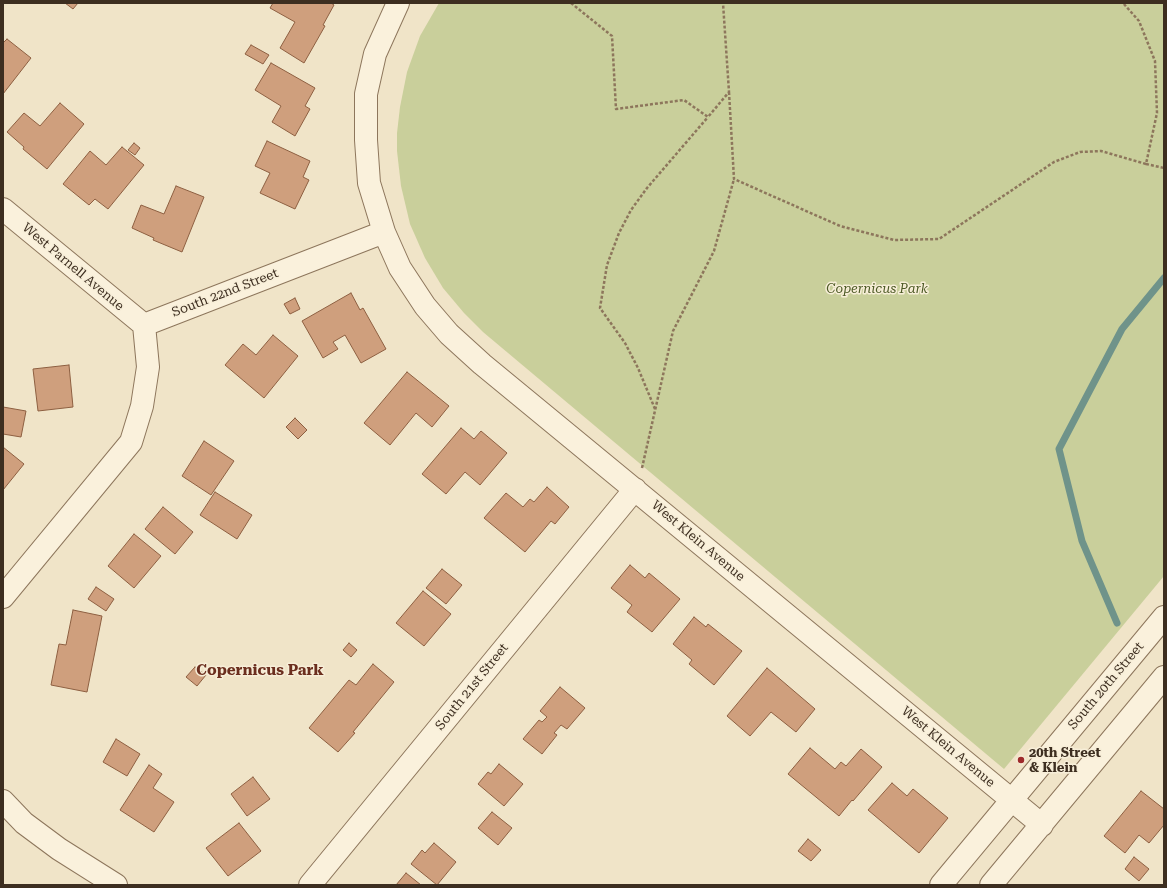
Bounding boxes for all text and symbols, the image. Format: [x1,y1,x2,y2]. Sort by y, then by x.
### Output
street label: West Parnell Avenue [19,220,127,314]
street label: South 22nd Street [170,266,280,320]
park label: Copernicus Park [826,281,928,297]
street label: West Klein Avenue [648,497,748,585]
street label: South 20th Street [1065,639,1147,733]
street label: South 21st Street [432,640,512,734]
district label: Copernicus Park [196,662,324,680]
street label: West Klein Avenue [898,703,998,791]
place label: 20th Street & Klein [1029,745,1101,776]
marker: 20th Street & Klein [1016,755,1026,765]

